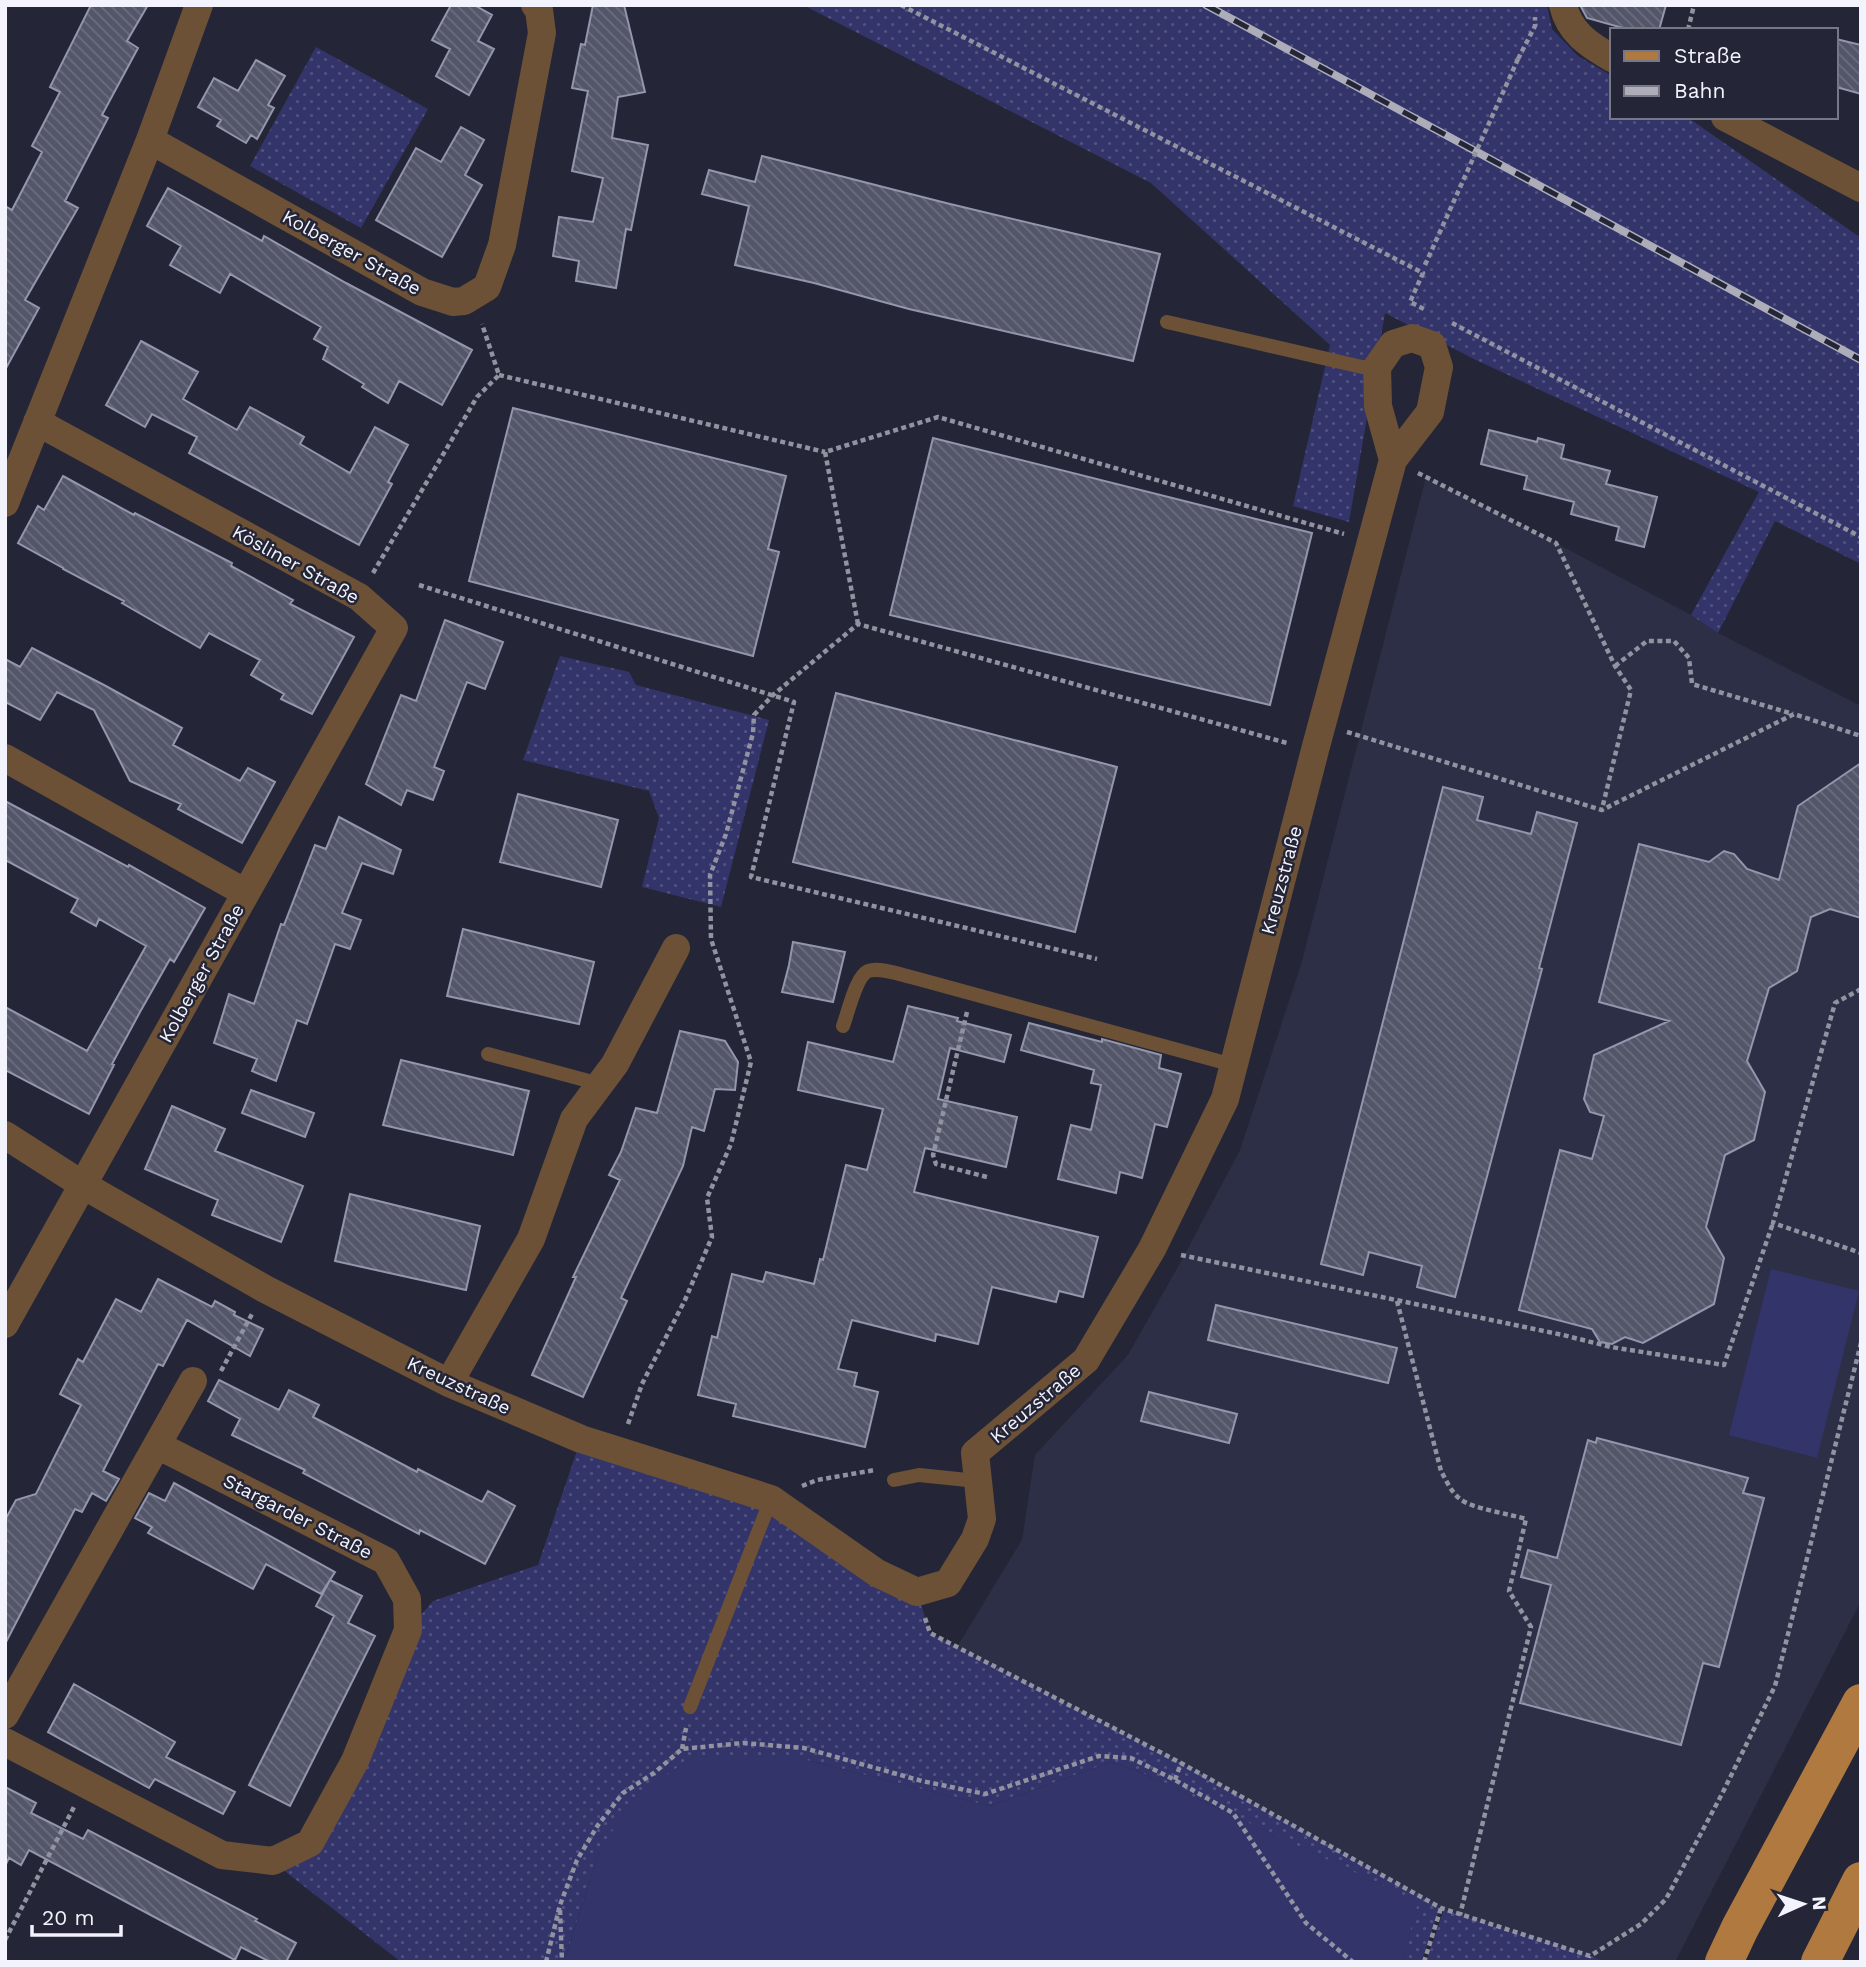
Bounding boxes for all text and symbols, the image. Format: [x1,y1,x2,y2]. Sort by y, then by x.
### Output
legend [1610,28,1838,119]
text: Straße [1674,43,1742,68]
text: Bahn [1674,78,1726,103]
street label: Kolberger Straße [278,205,425,300]
street label: Kösliner Straße [228,520,363,609]
street label: Kreuzstraße [1256,823,1307,937]
street label: Kolberger Straße [154,900,249,1047]
street label: Kreuzstraße [403,1351,514,1419]
street label: Kreuzstraße [985,1359,1085,1448]
street label: Stargarder Straße [219,1469,376,1564]
north arrow [1768,1869,1838,1939]
scale bar [32,1894,121,1938]
text: N [1808,1895,1831,1911]
text: 20 m [42,1905,94,1930]

